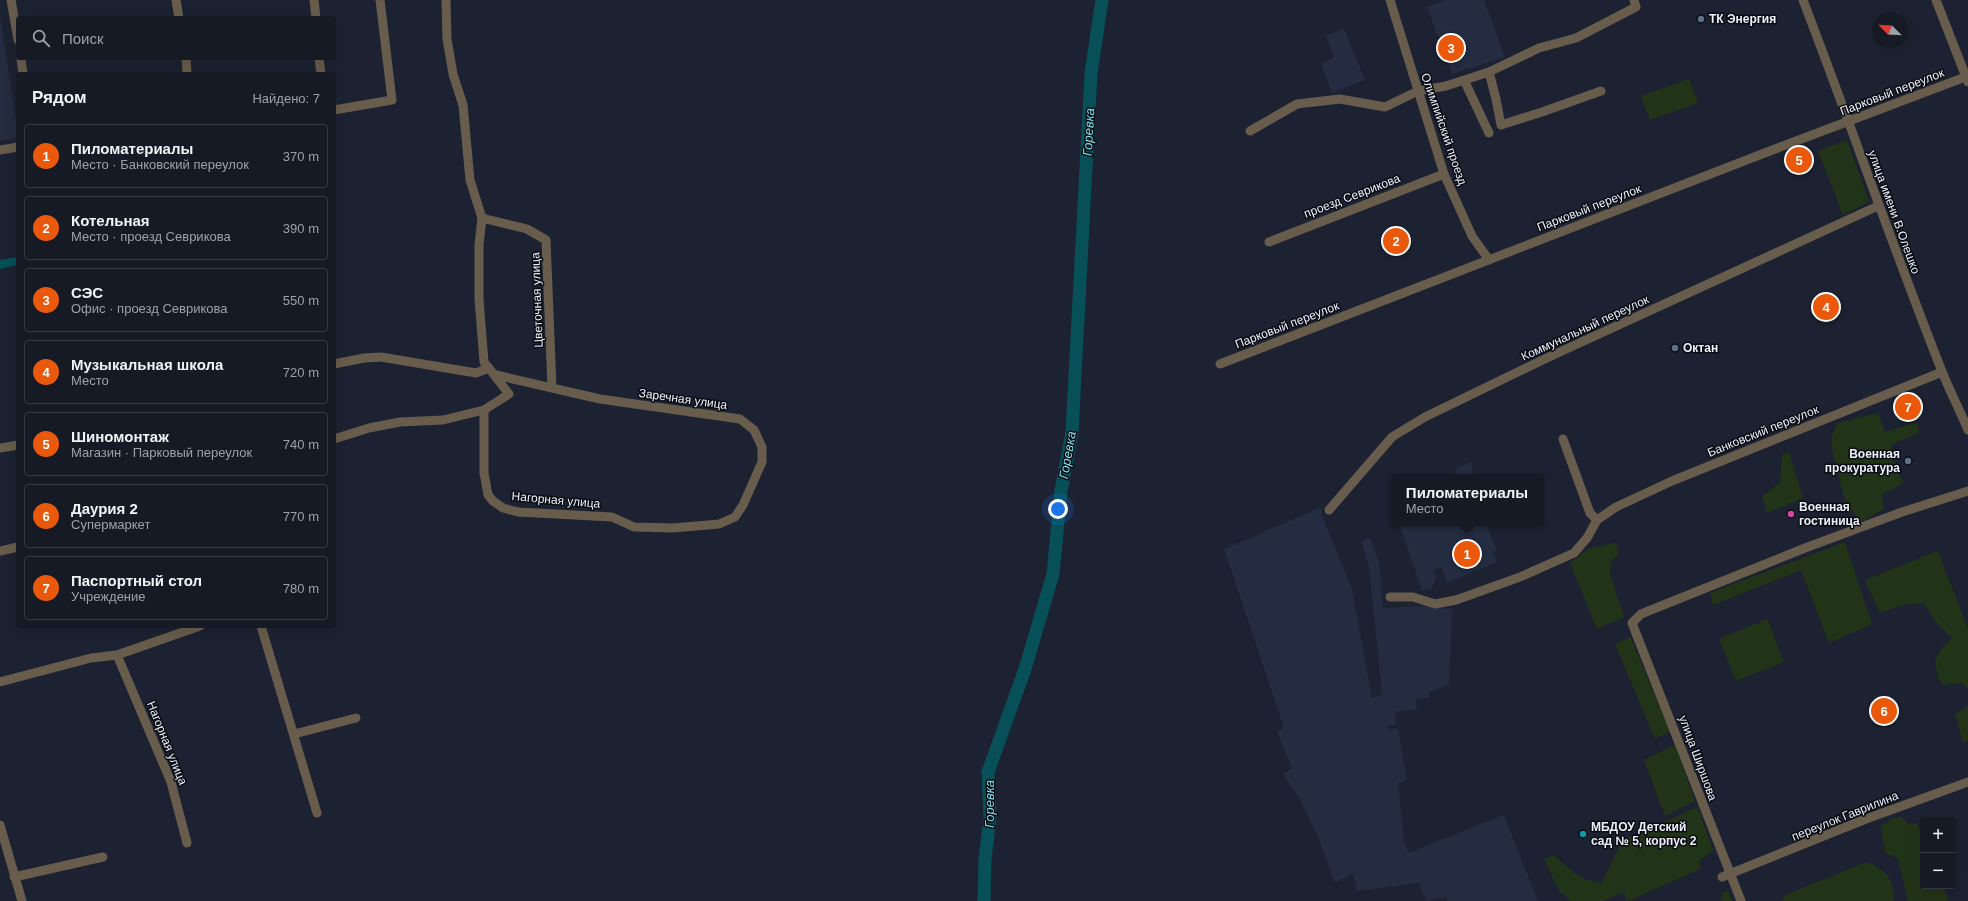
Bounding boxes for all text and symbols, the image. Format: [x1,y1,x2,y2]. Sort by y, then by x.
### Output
place label: ТК Энергия [1709,12,1776,26]
north arrow [1872,12,1908,48]
marker: ТК Энергия [1696,14,1706,24]
search box [16,16,336,60]
icon: search [30,27,52,49]
text: Поиск [62,30,104,47]
pin: 3 [1438,33,1464,63]
street label: Парковый переулок [1838,65,1947,118]
street label: Олимпийский проезд [1418,71,1470,187]
text: Рядом [32,88,87,107]
text: Найдено: 7 [252,91,320,106]
water label: Горевка [1080,108,1097,156]
text: Пиломатериалы [71,140,193,157]
pin: 5 [1786,145,1812,175]
street label: улица имени В.Олешко [1865,148,1923,276]
text: 1 [42,149,50,164]
text: 370 m [283,149,319,164]
text: Место · Банковский переулок [71,157,249,172]
street label: проезд Севрикова [1302,171,1402,221]
street label: Парковый переулок [1535,181,1644,234]
text: Котельная [71,212,150,229]
text: 2 [42,221,50,236]
text: 390 m [283,221,319,236]
pin: 2 [1383,226,1409,256]
text: Место · проезд Севрикова [71,229,231,244]
street label: Цветочная улица [528,252,546,348]
text: СЭС [71,284,103,301]
street label: Коммунальный переулок [1519,292,1652,364]
pin: 4 [1813,292,1839,322]
text: 3 [42,293,50,308]
text: 550 m [283,293,319,308]
street label: Парковый переулок [1233,298,1342,351]
text: Офис · проезд Севрикова [71,301,228,316]
place label: Октан [1683,341,1718,355]
marker: Октан [1670,343,1680,353]
text: Музыкальная школа [71,356,223,373]
text: 4 [42,365,50,380]
text: 720 m [283,365,319,380]
text: Место [71,373,109,388]
street label: Заречная улица [638,386,728,412]
pin: 7 [1895,392,1921,422]
street label: Банковский переулок [1705,402,1821,460]
text: Шиномонтаж [71,428,169,445]
water label: Горевка [1056,430,1079,480]
text: 5 [42,437,50,452]
text: 740 m [283,437,319,452]
text: Магазин · Парковый переулок [71,445,252,460]
place label: Военная прокуратура [1825,447,1900,475]
marker: Военная прокуратура [1903,456,1913,466]
popup [1391,474,1543,526]
text: Пиломатериалы [1406,484,1528,501]
street label: Нагорная улица [511,489,601,511]
your location [1048,499,1068,519]
text: Даурия 2 [71,500,138,517]
place label: Военная гостиница [1799,500,1860,528]
text: Место [1406,501,1444,516]
text: 6 [42,509,50,524]
text: 770 m [283,509,319,524]
marker: Военная гостиница [1786,509,1796,519]
text: Супермаркет [71,517,150,532]
pin: 1 [1454,539,1480,569]
text: Паспортный стол [71,572,202,589]
text: 7 [42,581,50,596]
text: 780 m [283,581,319,596]
text: Учреждение [71,589,146,604]
pin: 6 [1871,696,1897,726]
street label: Нагорная улица [144,699,190,787]
street label: улица Ширшова [1676,713,1720,803]
water label: Горевка [982,780,997,828]
street label: переулок Гаврилина [1790,788,1901,844]
map controls [1920,817,1956,889]
button: + [1920,817,1956,853]
place label: МБДОУ Детский сад № 5, корпус 2 [1591,820,1697,848]
marker: МБДОУ Детский сад № 5, корпус 2 [1578,829,1588,839]
button: − [1920,853,1956,889]

